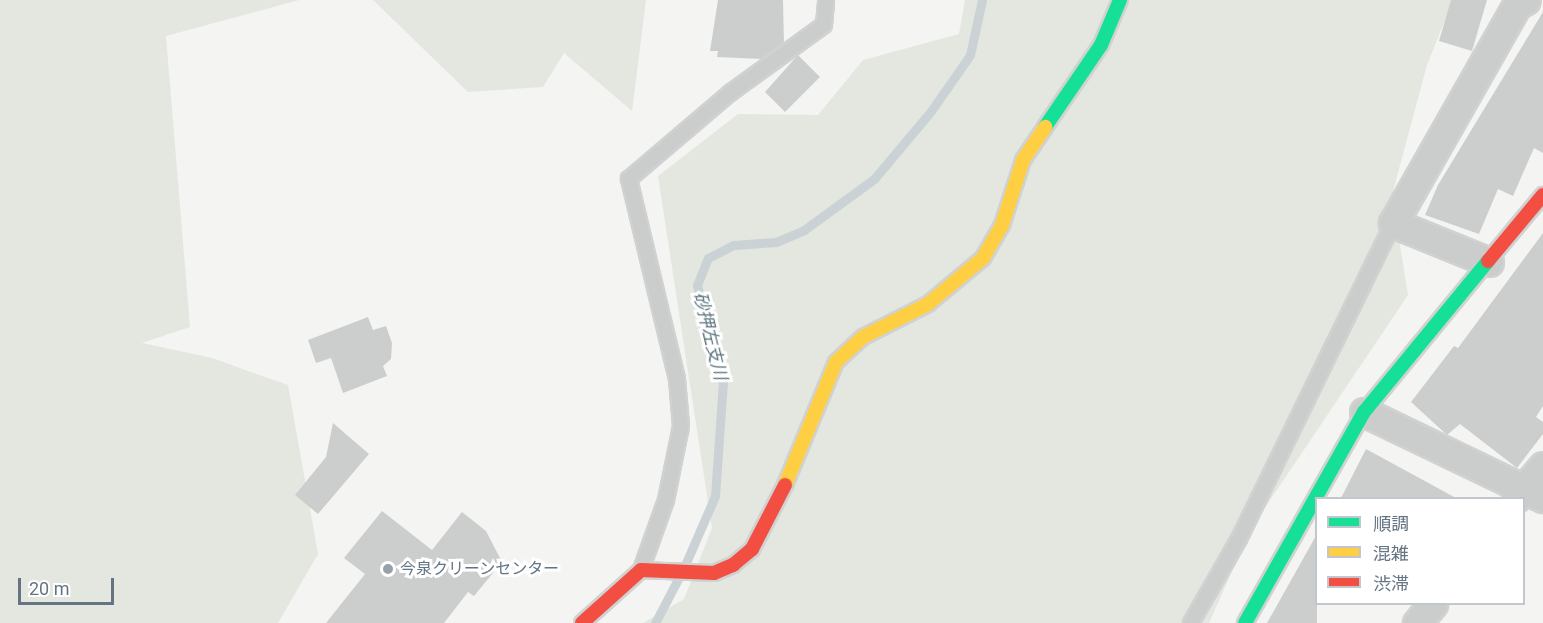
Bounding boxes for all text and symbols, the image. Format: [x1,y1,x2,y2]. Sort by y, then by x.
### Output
water label: 砂押左支川 [689,290,731,382]
legend [1315,497,1525,605]
text: 順調 [1373,513,1409,534]
text: 混雑 [1373,543,1409,564]
place label: 今泉クリーンセンター [400,559,560,579]
marker: 今泉クリーンセンター [381,562,395,576]
scale bar [21,566,117,604]
text: 渋滞 [1373,573,1409,594]
text: 20 m [29,578,69,599]

